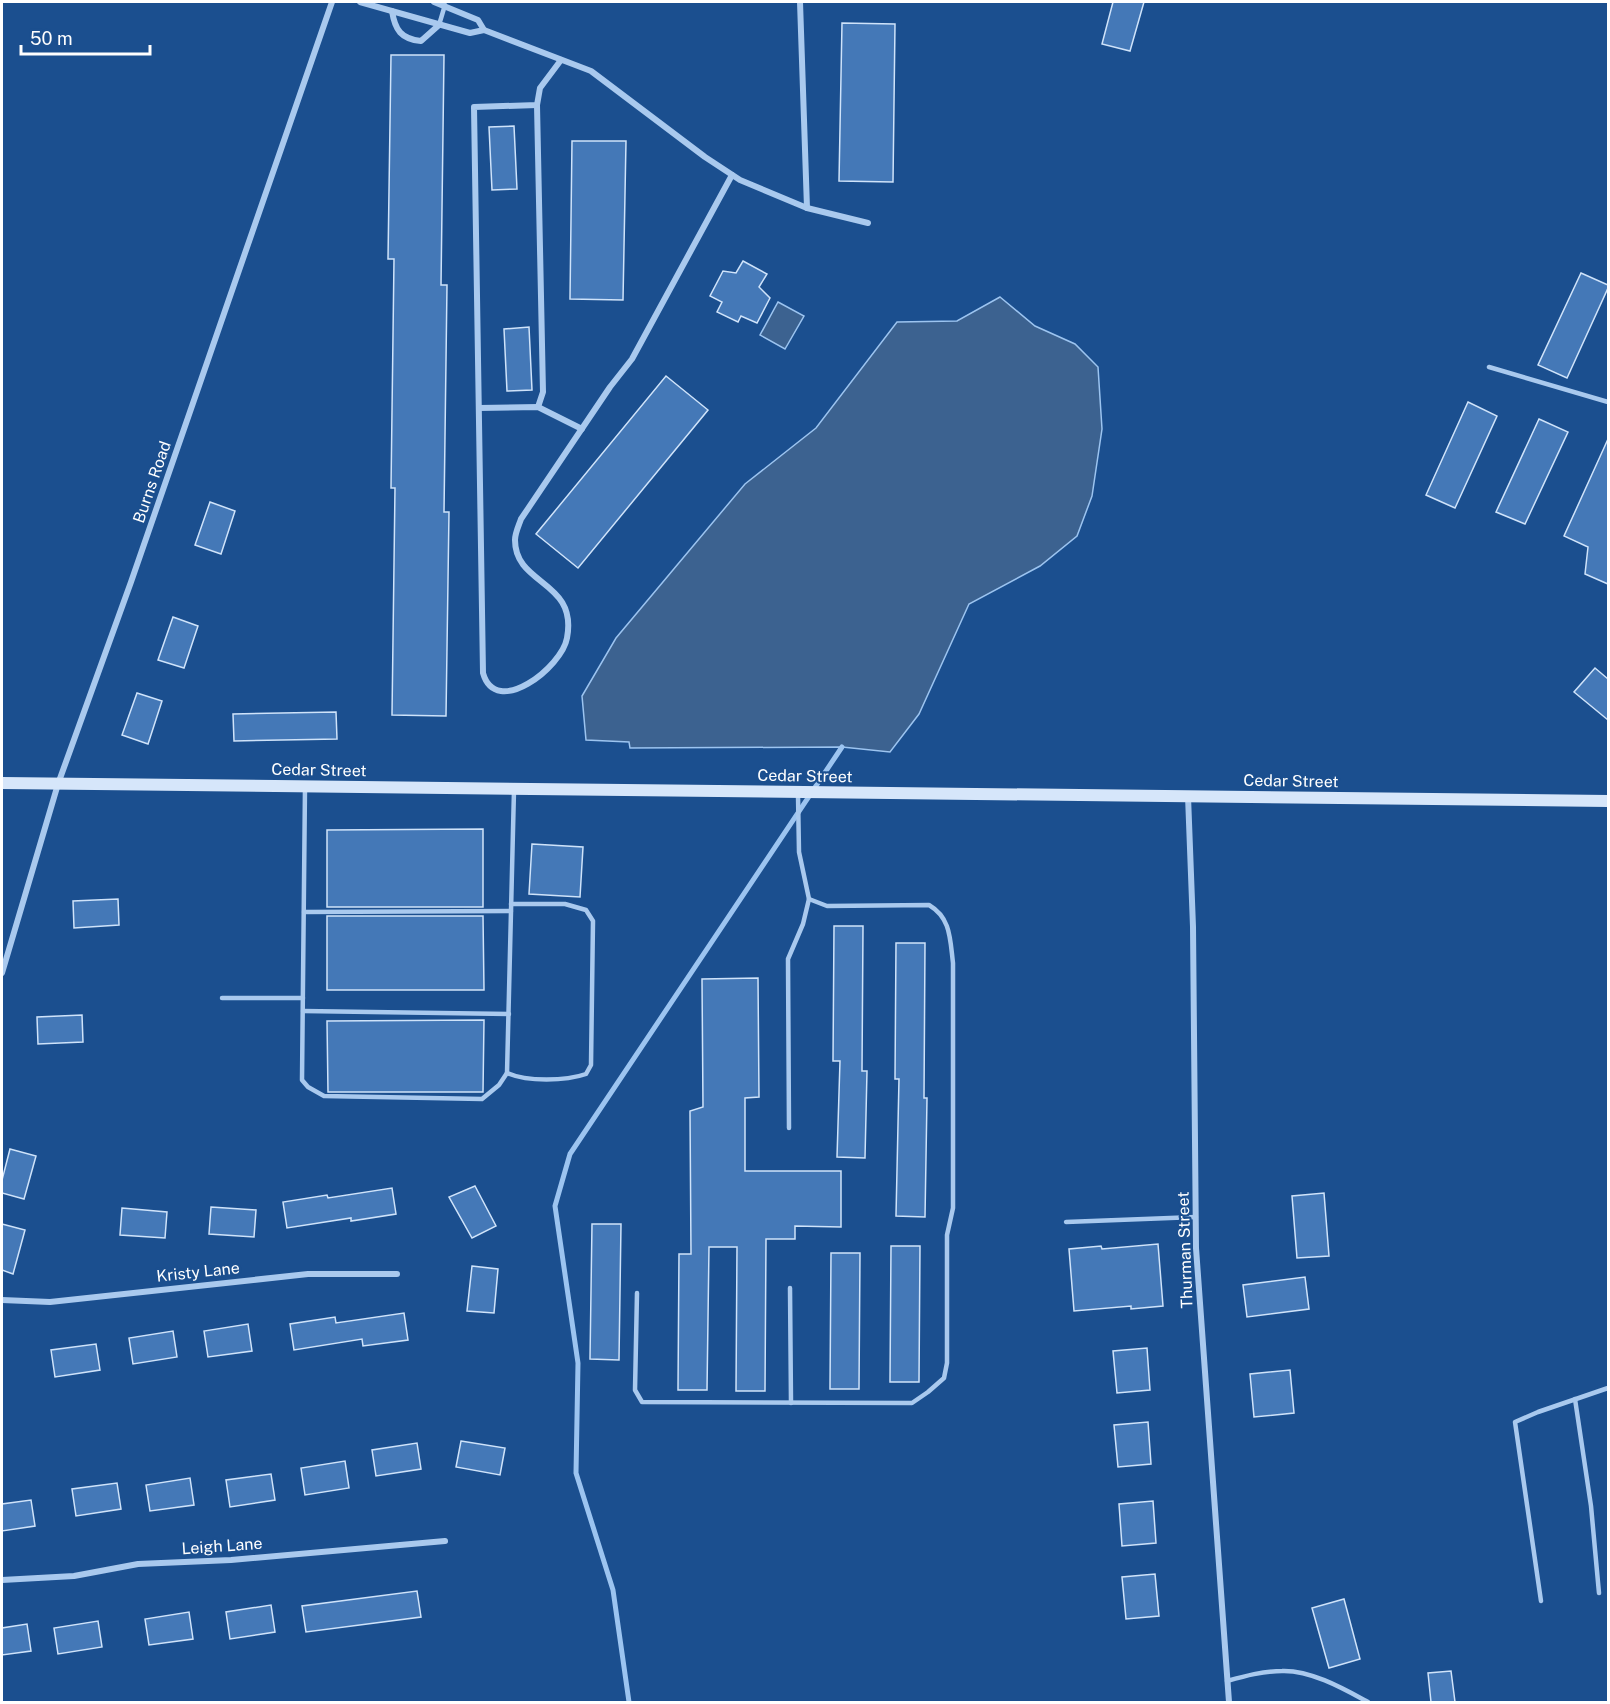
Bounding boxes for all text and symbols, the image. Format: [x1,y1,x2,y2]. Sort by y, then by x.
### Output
scale bar [21,18,150,56]
text: 50 m [30,28,73,49]
street label: Burns Road [129,439,175,525]
street label: Cedar Street [271,760,367,780]
street label: Cedar Street [757,766,853,786]
street label: Cedar Street [1243,771,1339,791]
street label: Thurman Street [1173,1191,1197,1309]
street label: Kristy Lane [155,1258,241,1286]
street label: Leigh Lane [181,1534,263,1558]

